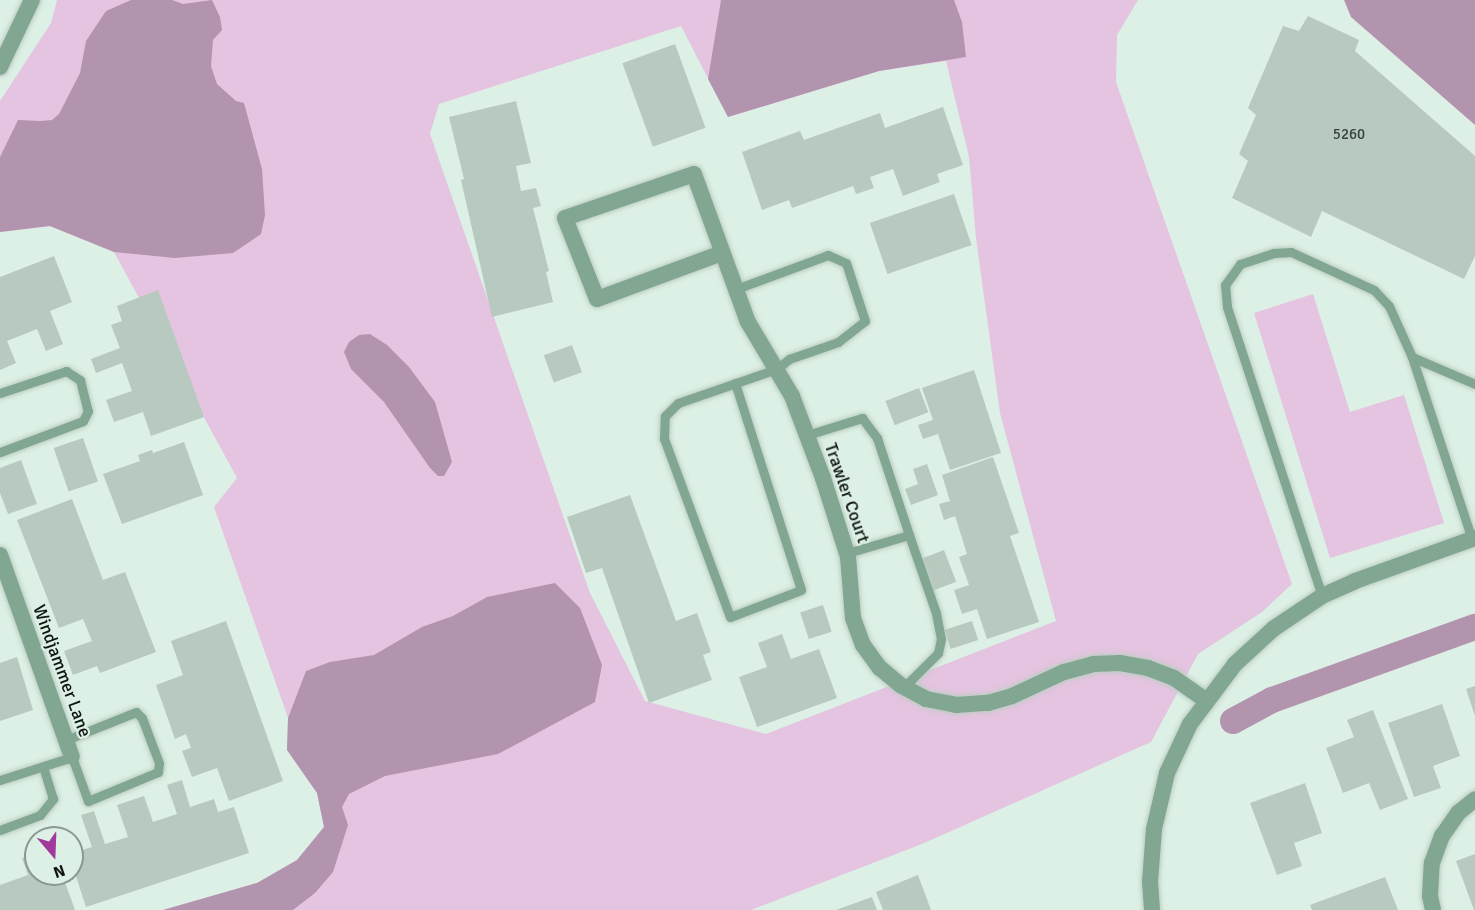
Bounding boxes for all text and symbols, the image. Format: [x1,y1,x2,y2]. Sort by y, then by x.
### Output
house number: 5260 [1333,126,1365,144]
street label: Trawler Court [820,440,874,546]
street label: Windjammer Lane [28,602,96,740]
north arrow [24,826,84,886]
text: N [51,860,68,882]

